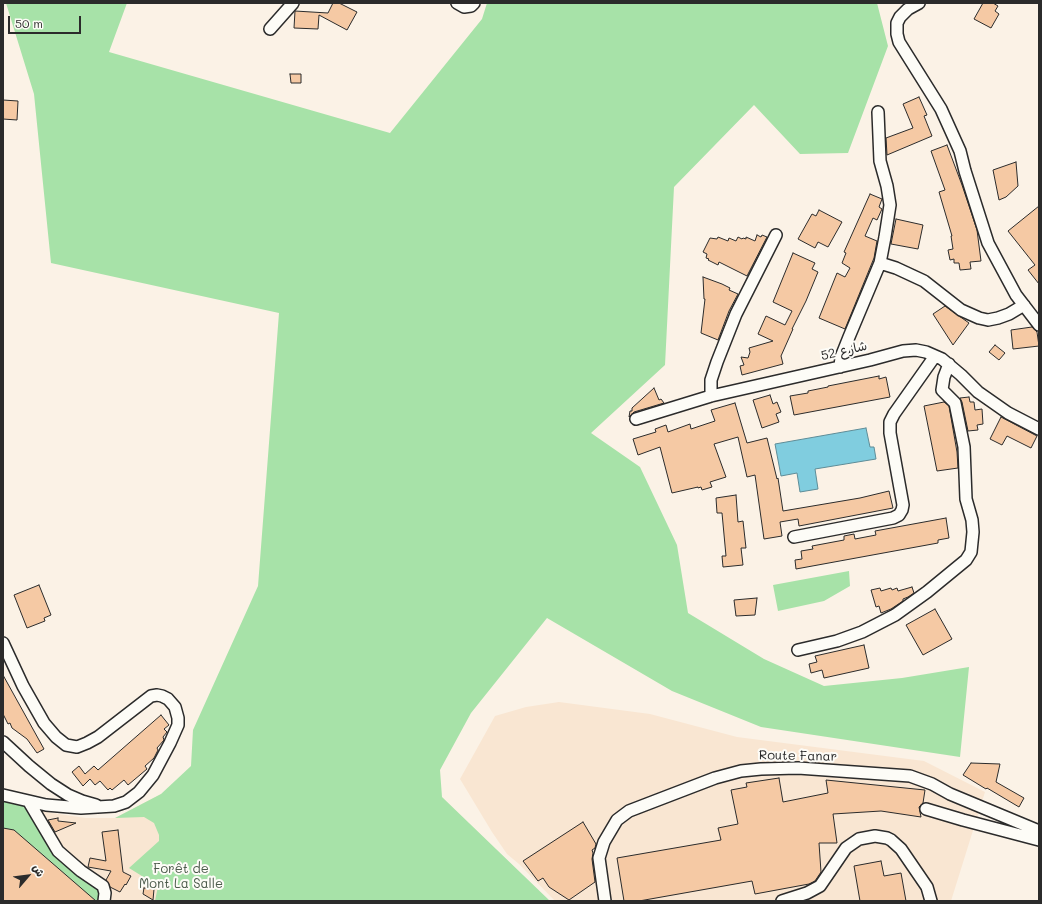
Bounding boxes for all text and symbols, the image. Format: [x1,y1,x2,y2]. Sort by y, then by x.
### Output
scale bar [10,8,83,34]
text: 50 m [15,15,43,31]
street label: شارع 52 [819,338,869,364]
street label: Route Fanar [759,748,837,764]
north arrow [8,856,48,896]
text: ش [30,861,48,879]
park label: Forêt de Mont La Salle [139,861,223,892]

